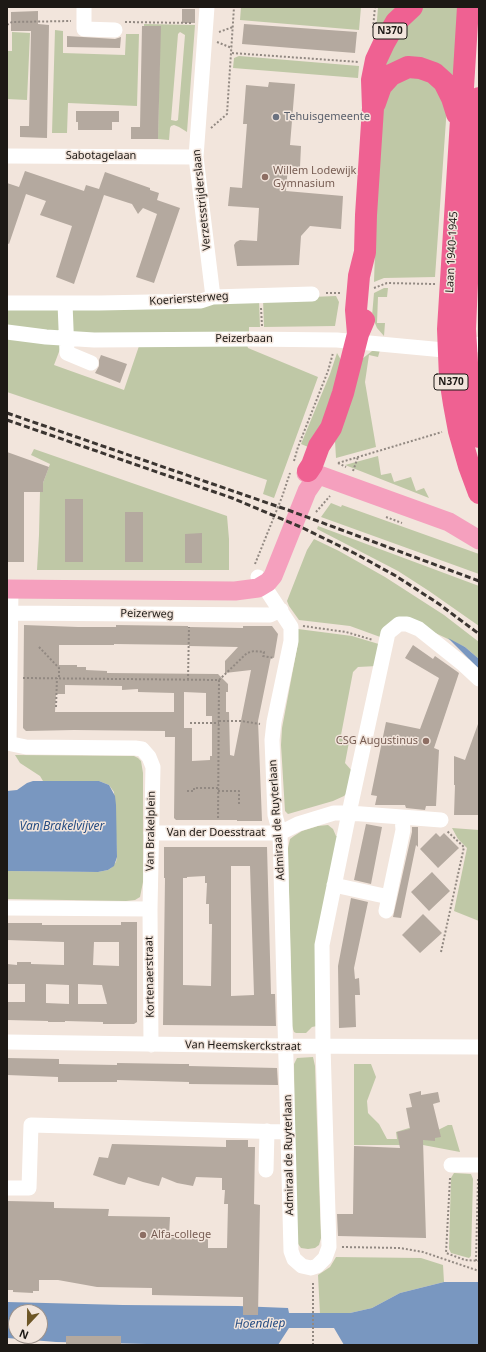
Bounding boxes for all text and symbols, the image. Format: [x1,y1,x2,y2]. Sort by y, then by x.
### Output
road number: N370 [373,23,407,39]
place label: Tehuisgemeente [284,110,370,124]
marker: Tehuisgemeente [271,112,281,122]
street label: Sabotagelaan [66,149,136,163]
street label: Verzetsstrijderslaan [190,149,214,251]
place label: Willem Lodewijk Gymnasium [273,164,356,190]
marker: Willem Lodewijk Gymnasium [260,172,270,182]
street label: Laan 1940-1945 [443,211,461,293]
street label: Koeriersterweg [149,290,229,308]
street label: Peizerbaan [215,332,273,346]
road number: N370 [434,374,468,390]
street label: Peizerweg [120,607,174,621]
place label: CSG Augustinus [336,734,418,748]
marker: CSG Augustinus [421,736,431,746]
street label: Admiraal de Ruyterlaan [266,759,288,881]
street label: Van Brakelplein [144,791,158,871]
water label: Van Brakelvijver [20,820,104,834]
street label: Van der Doesstraat [167,826,265,840]
street label: Kortenaerstraat [143,936,157,1018]
street label: Van Heemskerckstraat [185,1038,301,1054]
street label: Admiraal de Ruyterlaan [281,1094,297,1216]
place label: Alfa-college [151,1228,211,1242]
marker: Alfa-college [138,1230,148,1240]
north arrow [8,1304,48,1344]
water label: Hoendiep [234,1316,286,1332]
text: N [17,1326,31,1343]

